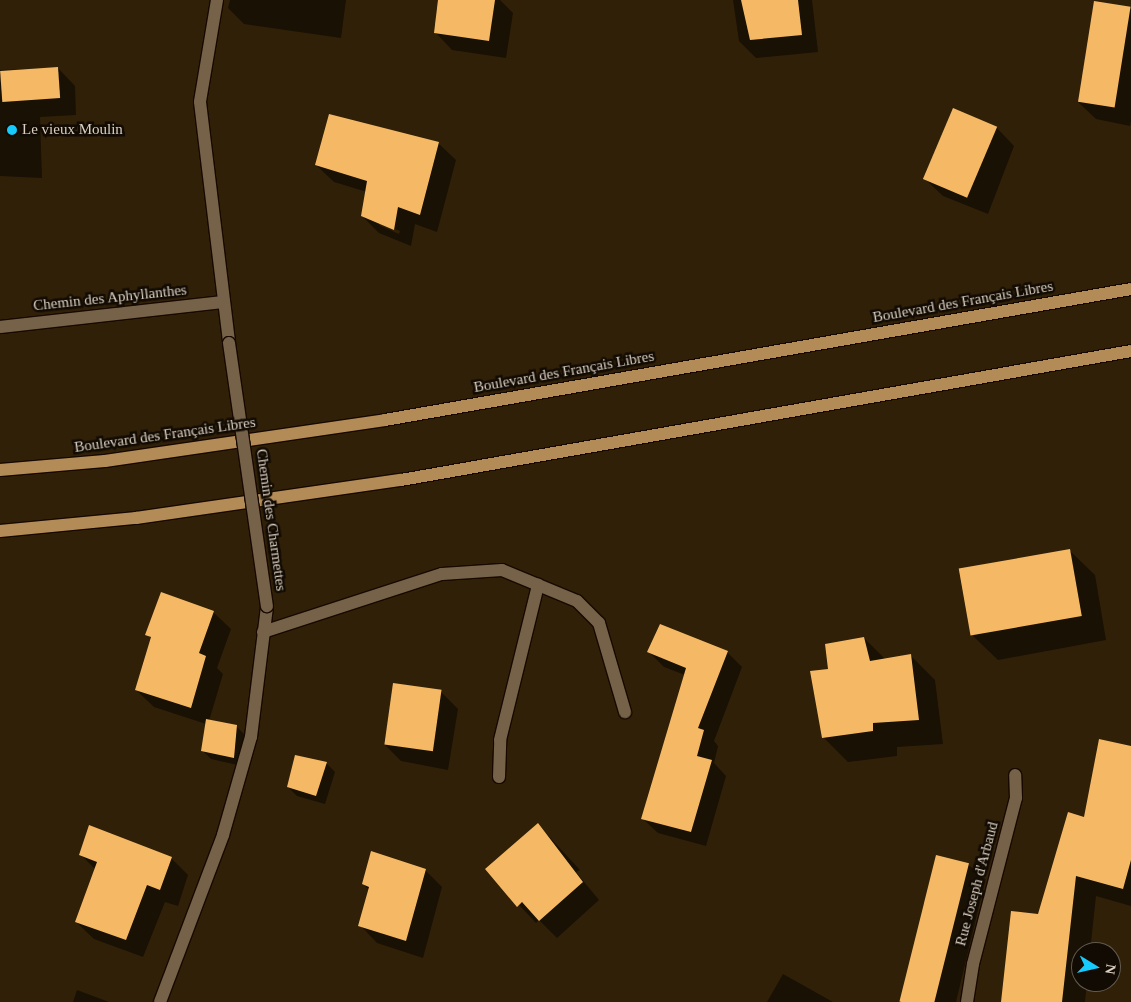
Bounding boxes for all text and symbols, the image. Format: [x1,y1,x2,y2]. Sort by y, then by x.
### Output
place label: Le vieux Moulin [22,121,123,139]
marker: Le vieux Moulin [6,124,18,136]
street label: Boulevard des Français Libres [871,277,1055,327]
street label: Chemin des Aphyllanthes [32,281,188,315]
street label: Boulevard des Français Libres [472,347,656,397]
street label: Boulevard des Français Libres [73,413,257,457]
street label: Chemin des Charmettes [252,448,290,592]
street label: Rue Joseph d'Arbaud [952,820,1002,948]
north arrow [1071,942,1121,992]
text: N [1102,963,1119,975]

